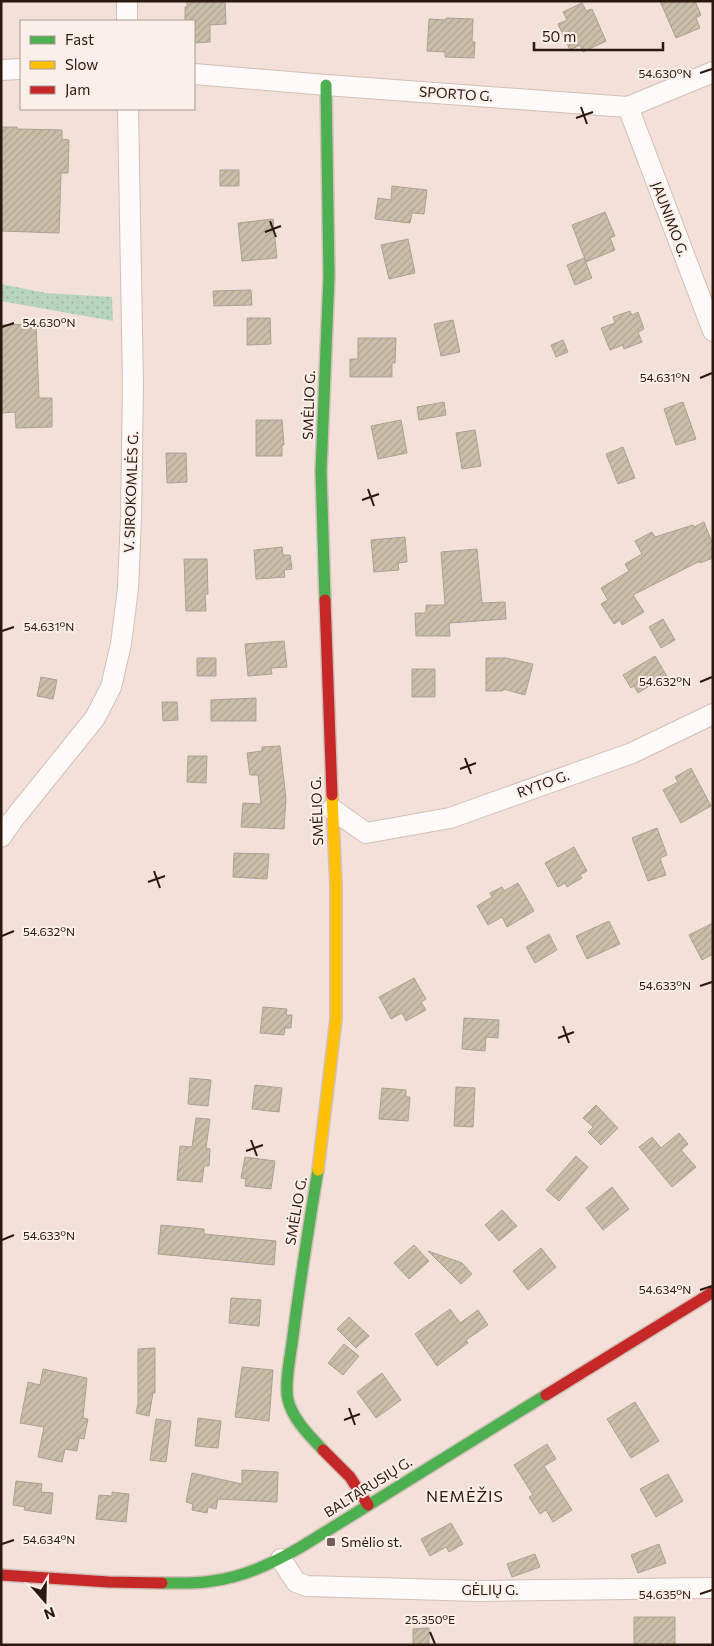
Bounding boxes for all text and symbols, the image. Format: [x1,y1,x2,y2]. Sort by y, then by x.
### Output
legend [20,20,195,110]
scale bar [534,20,663,52]
text: 50 m [542,27,576,45]
text: Fast [65,30,94,48]
text: Slow [65,55,98,73]
text: 54.630°N [638,66,692,80]
text: Jam [65,80,90,98]
street label: SPORTO G. [419,82,493,105]
street label: JAUNIMO G. [648,179,693,259]
text: 54.630°N [22,315,76,329]
street label: SMĖLIO G. [299,370,318,440]
text: 54.631°N [640,370,690,384]
street label: V. SIROKOMLĖS G. [120,431,141,553]
text: 54.631°N [24,619,74,633]
text: 54.632°N [639,674,691,688]
street label: RYTO G. [514,766,571,801]
street label: SMĖLIO G. [307,776,326,846]
text: 54.632°N [23,924,75,938]
text: 54.633°N [639,978,691,992]
street label: SMĖLIO G. [281,1175,310,1247]
text: 54.633°N [23,1228,75,1242]
text: 54.634°N [639,1282,691,1296]
street label: BALTARUSIŲ G. [321,1453,415,1520]
district label: NEMĖŽIS [426,1486,504,1505]
text: 54.634°N [23,1532,75,1546]
place label: Smėlio st. [341,1533,402,1550]
marker: Smėlio st. [325,1536,337,1548]
north arrow [20,1576,70,1626]
street label: GĖLIŲ G. [462,1581,518,1598]
text: 54.635°N [639,1587,691,1601]
text: N [42,1604,57,1623]
text: 25.350°E [405,1612,455,1626]

